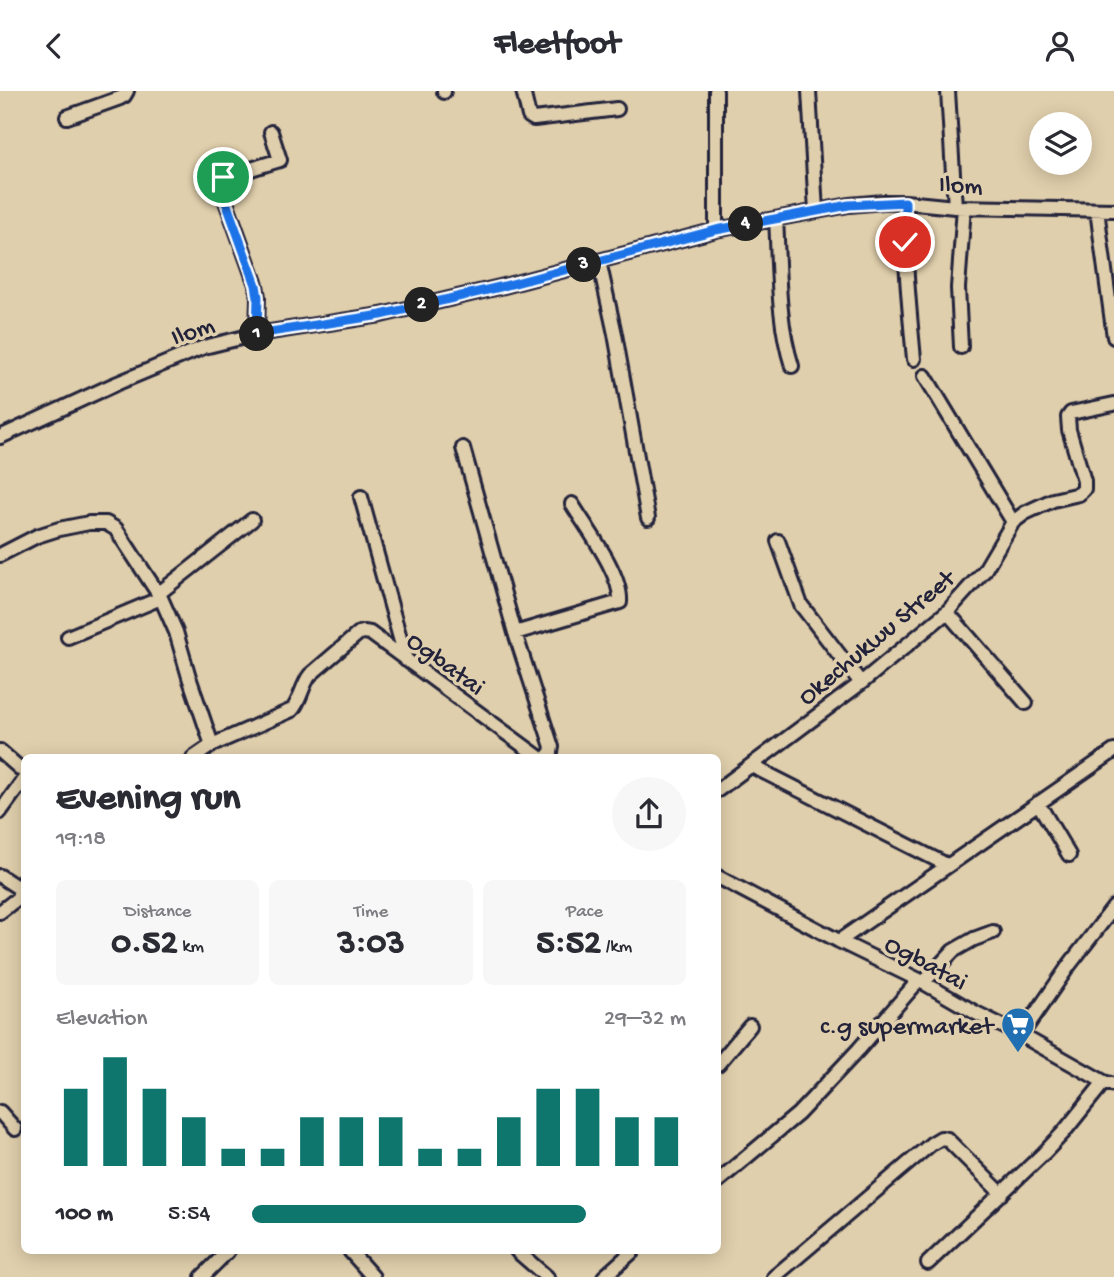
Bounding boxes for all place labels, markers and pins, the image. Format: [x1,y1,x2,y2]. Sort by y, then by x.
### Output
pin [193,147,253,207]
pin: 4 [728,207,764,241]
pin [875,212,935,272]
pin: 3 [566,247,602,283]
pin: 2 [404,287,440,323]
pin: 1 [240,317,274,351]
supermarket icon: c.g supermarket [999,1005,1037,1054]
place label: c.g supermarket [820,1013,995,1044]

